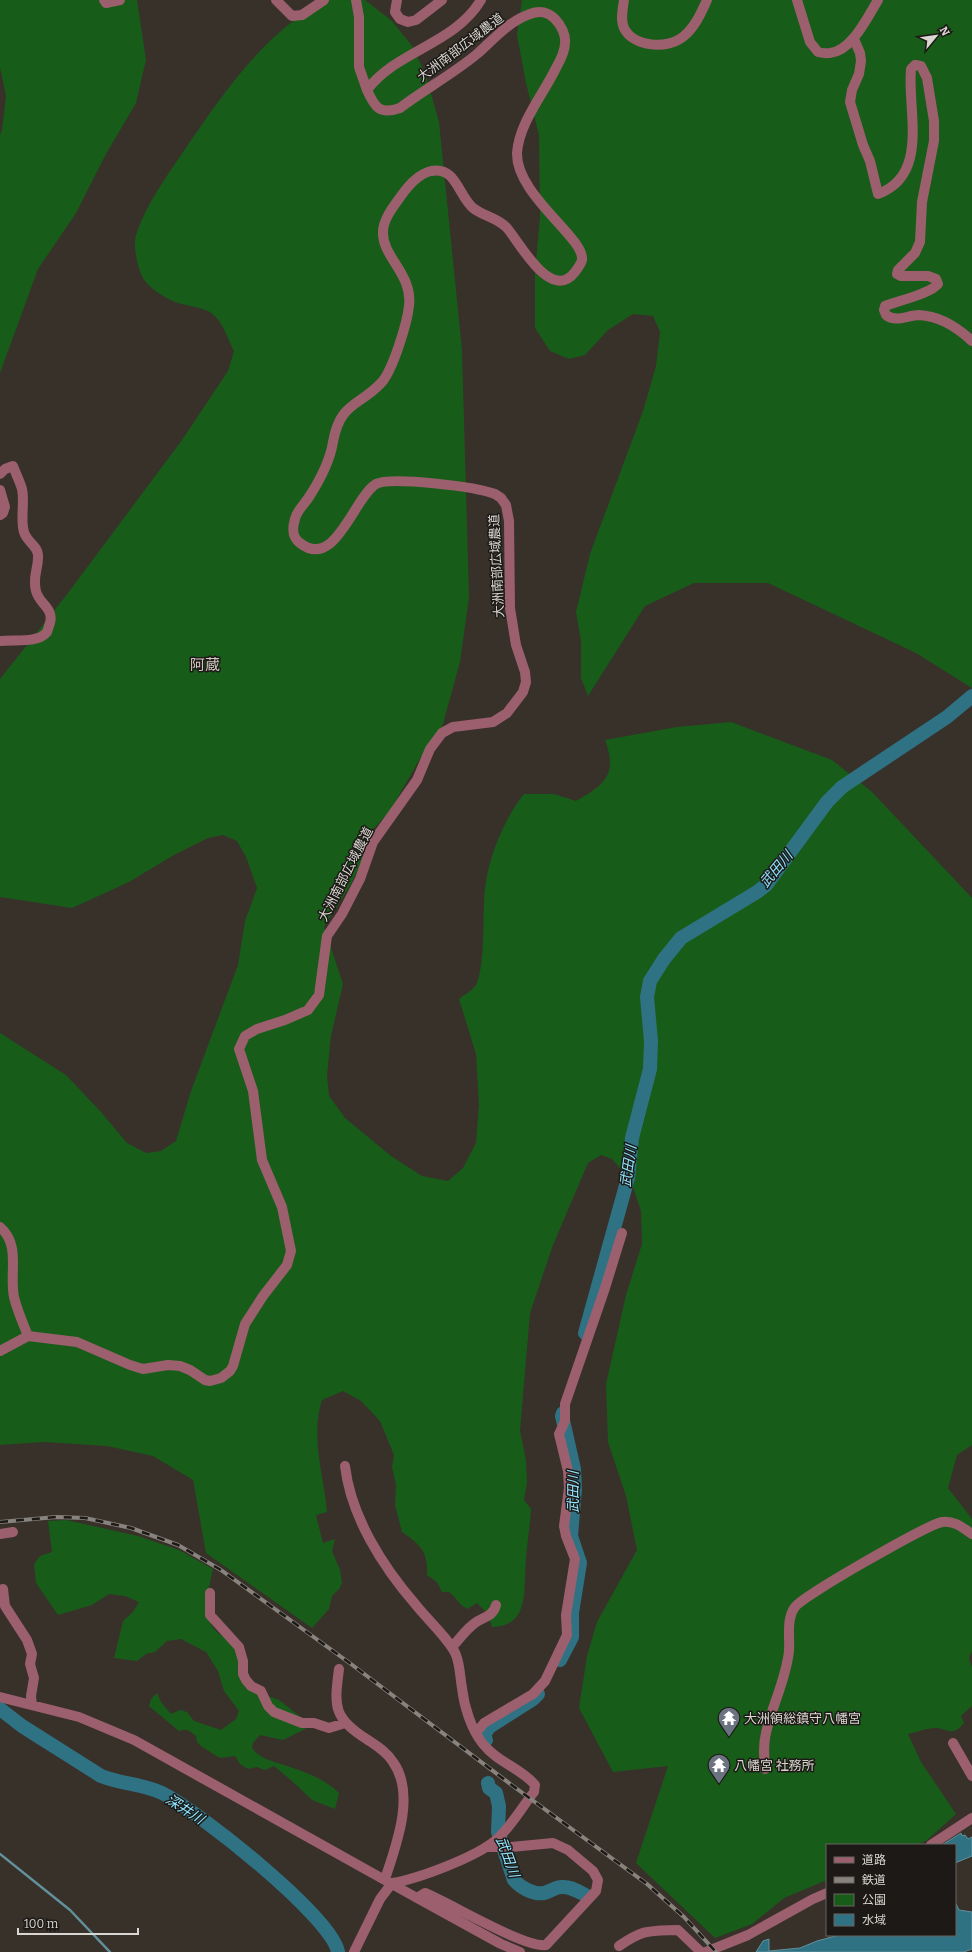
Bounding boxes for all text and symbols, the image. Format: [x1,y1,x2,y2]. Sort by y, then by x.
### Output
street label: 大洲南部広域農道 [414,10,506,85]
north arrow [916,16,956,56]
text: N [937,25,952,39]
street label: 大洲南部広域農道 [486,514,507,618]
district label: 阿蔵 [190,656,220,674]
street label: 大洲南部広域農道 [315,824,376,924]
water label: 武田川 [756,846,798,891]
water label: 武田川 [617,1142,640,1188]
water label: 武田川 [565,1469,582,1513]
temple icon: 大洲領総鎮守八幡宮 [716,1705,742,1738]
place label: 大洲領総鎮守八幡宮 [744,1711,861,1726]
temple icon: 八幡宮 社務所 [706,1752,732,1785]
place label: 八幡宮 社務所 [734,1758,815,1773]
water label: 深井川 [162,1791,209,1829]
water label: 武田川 [492,1835,523,1882]
legend [826,1844,956,1936]
text: 道路 [862,1853,886,1867]
text: 鉄道 [862,1873,886,1887]
text: 公園 [862,1893,886,1907]
scale bar [18,1910,138,1936]
text: 水域 [862,1913,886,1927]
text: 100 m [24,1917,59,1931]

